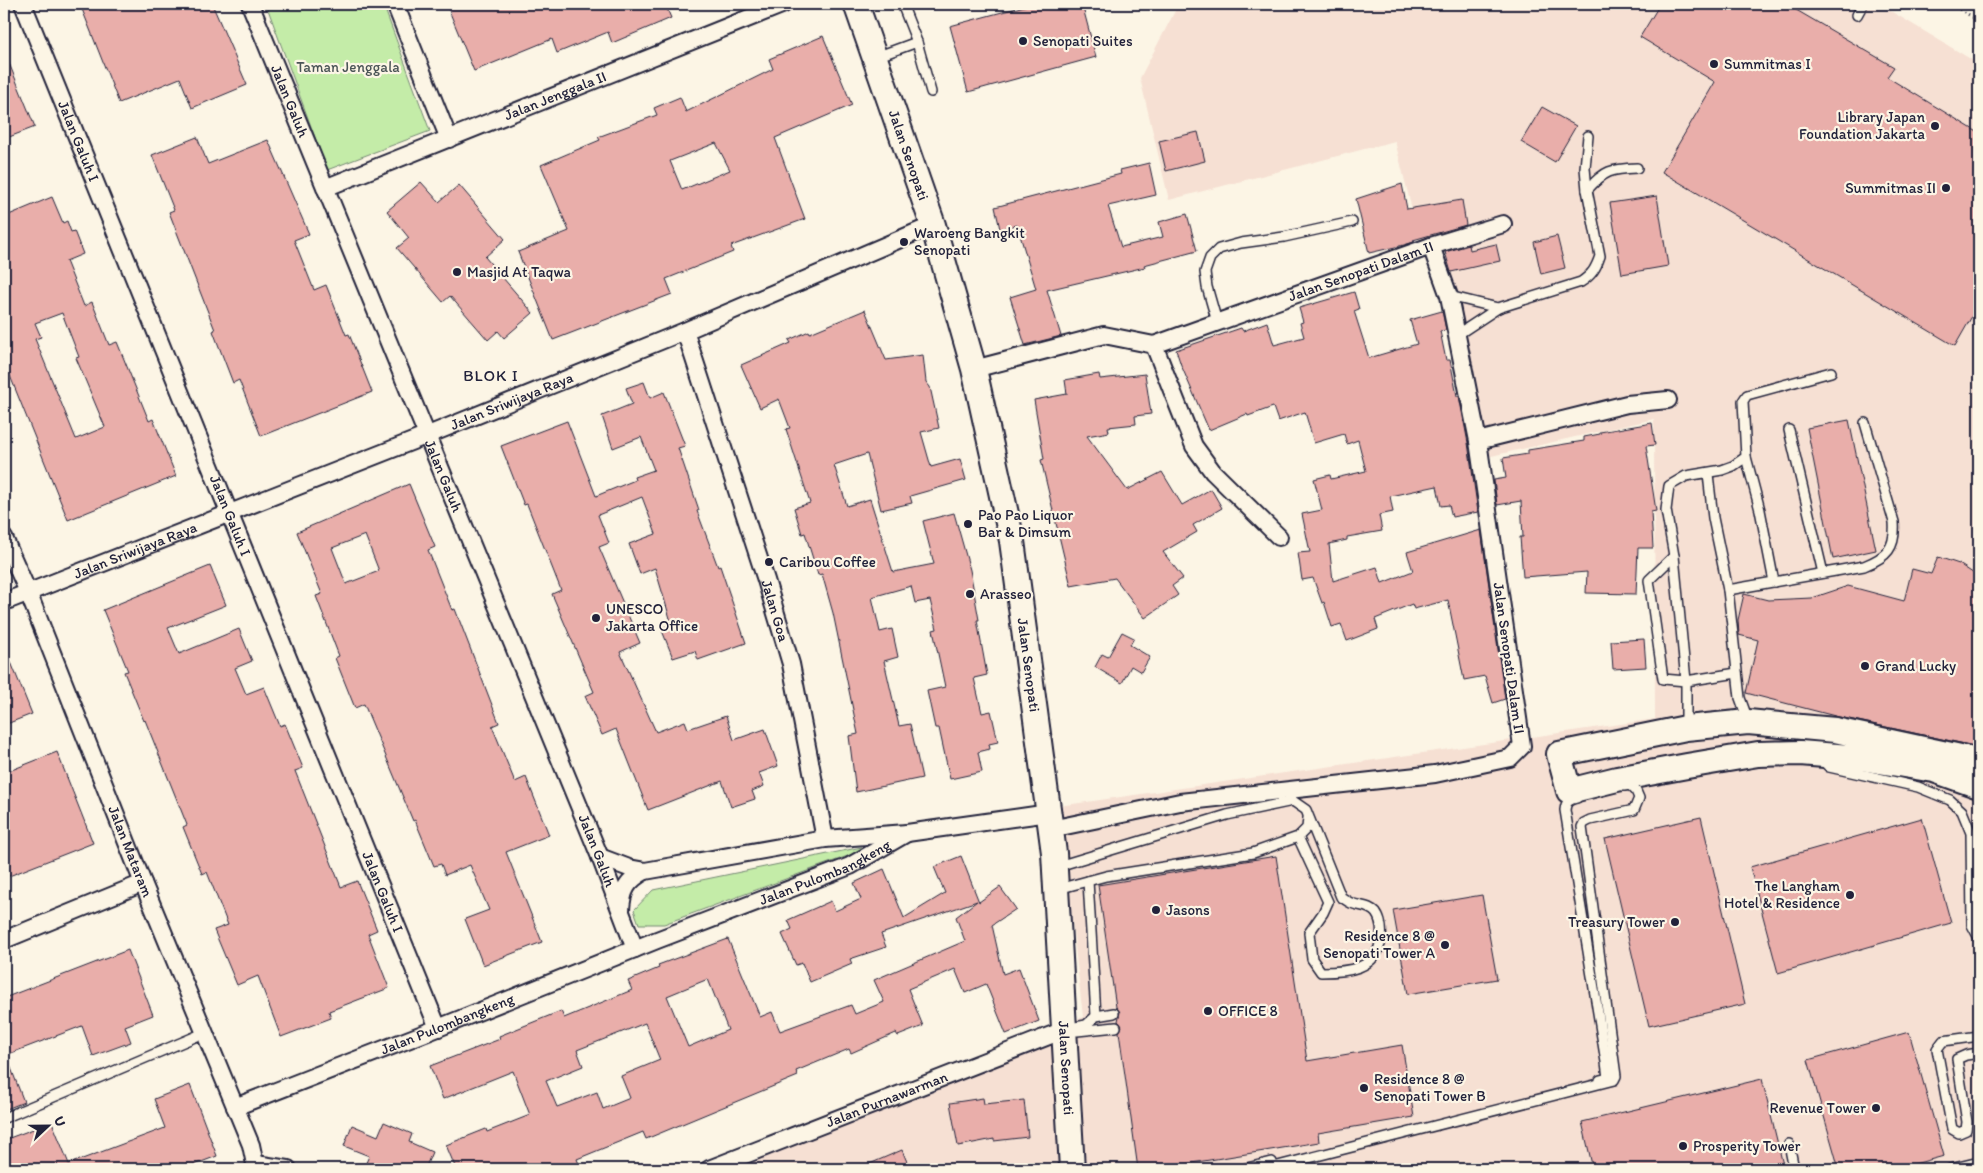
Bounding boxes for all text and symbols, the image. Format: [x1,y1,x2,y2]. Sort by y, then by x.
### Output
place label: Senopati Suites [1033,32,1133,50]
marker: Senopati Suites [1017,35,1029,47]
place label: Summitmas I [1724,55,1811,73]
park label: Taman Jenggala [296,58,400,76]
marker: Summitmas I [1708,58,1720,70]
street label: Jalan Galuh [267,62,313,140]
street label: Jalan Jenggala II [502,67,609,124]
street label: Jalan Galuh I [54,98,103,184]
street label: Jalan Senopati [885,108,933,203]
place label: Library Japan Foundation Jakarta [1799,108,1926,143]
marker: Library Japan Foundation Jakarta [1929,120,1941,132]
place label: Summitmas II [1845,179,1936,197]
marker: Summitmas II [1940,182,1952,194]
place label: Waroeng Bangkit Senopati [914,224,1025,259]
marker: Waroeng Bangkit Senopati [898,236,910,248]
street label: Jalan Senopati Dalam II [1286,237,1436,305]
place label: Masjid At Taqwa [467,263,572,281]
marker: Masjid At Taqwa [451,266,463,278]
district label: BLOK I [463,366,519,385]
street label: Jalan Sriwijaya Raya [448,368,576,434]
street label: Jalan Galuh [421,437,466,515]
street label: Jalan Galuh I [206,473,255,559]
place label: Pao Pao Liquor Bar & Dimsum [978,506,1073,541]
street label: Jalan Sriwijaya Raya [71,518,200,583]
marker: Pao Pao Liquor Bar & Dimsum [962,518,974,530]
place label: Caribou Coffee [779,553,876,571]
marker: Caribou Coffee [763,556,775,568]
street label: Jalan Goa [757,578,793,644]
street label: Jalan Senopati Dalam II [1489,581,1529,735]
place label: Arasseo [980,585,1032,603]
marker: Arasseo [964,588,976,600]
place label: UNESCO Jakarta Office [606,600,698,635]
marker: UNESCO Jakarta Office [590,612,602,624]
street label: Jalan Senopati [1013,617,1044,713]
place label: Grand Lucky [1875,657,1956,675]
marker: Grand Lucky [1859,660,1871,672]
street label: Jalan Mataram [104,803,157,900]
street label: Jalan Galuh [574,812,620,889]
street label: Jalan Pulombangkeng [757,835,894,909]
street label: Jalan Galuh I [358,849,407,935]
place label: The Langham Hotel & Residence [1724,877,1840,912]
marker: The Langham Hotel & Residence [1844,889,1856,901]
place label: Jasons [1166,901,1210,919]
marker: Jasons [1150,904,1162,916]
place label: Treasury Tower [1568,913,1665,931]
marker: Treasury Tower [1669,916,1681,928]
place label: Residence 8 @ Senopati Tower A [1323,927,1435,962]
marker: Residence 8 @ Senopati Tower A [1439,939,1451,951]
street label: Jalan Pulombangkeng [378,989,517,1058]
place label: OFFICE 8 [1218,1002,1278,1020]
marker: OFFICE 8 [1202,1005,1214,1017]
street label: Jalan Senopati [1055,1020,1078,1116]
street label: Jalan Purnawarman [823,1067,950,1131]
place label: Residence 8 @ Senopati Tower B [1374,1070,1486,1105]
marker: Residence 8 @ Senopati Tower B [1358,1082,1370,1094]
place label: Revenue Tower [1770,1099,1866,1117]
north arrow [22,1100,72,1150]
marker: Revenue Tower [1870,1102,1882,1114]
text: U [50,1114,69,1129]
place label: Prosperity Tower [1693,1137,1801,1155]
marker: Prosperity Tower [1677,1140,1689,1152]

